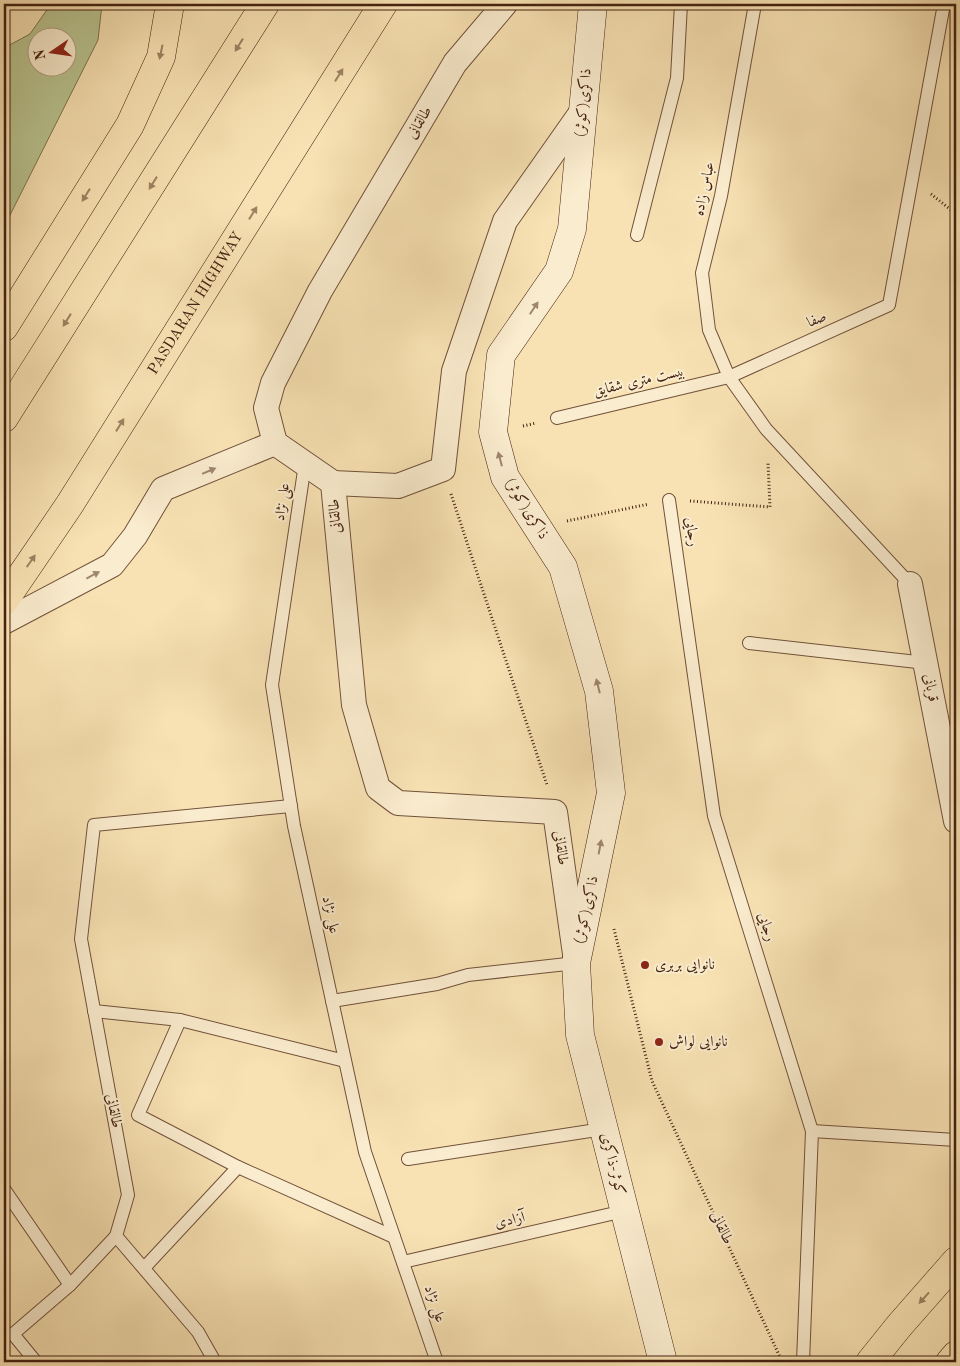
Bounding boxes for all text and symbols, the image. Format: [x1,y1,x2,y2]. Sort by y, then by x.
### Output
north arrow [28,28,78,78]
one-way arrow [235,38,244,52]
one-way arrow [157,44,165,59]
text: N [32,48,48,61]
one-way arrow [334,68,343,82]
street label: ذاکری(کوثر) [572,68,594,138]
street label: طالقانی [405,104,435,142]
street label: عباس زاده [692,161,718,217]
one-way arrow [148,176,158,189]
one-way arrow [81,188,91,201]
one-way arrow [248,206,257,219]
street label: PASDARAN HIGHWAY [145,229,246,377]
one-way arrow [529,301,539,314]
street label: صفا [805,309,829,331]
one-way arrow [62,314,71,327]
street label: بیست متری شقایق [592,364,686,400]
one-way arrow [115,418,125,431]
one-way arrow [496,451,504,466]
one-way arrow [202,467,216,475]
street label: ذاکری(کوثر) [501,475,552,542]
street label: علی نژاد [273,482,295,522]
street label: طالقانی [327,498,345,534]
street label: رجایی [681,516,700,548]
one-way arrow [26,554,36,568]
one-way arrow [86,571,101,579]
street label: قربانی [919,673,940,703]
one-way arrow [593,679,601,694]
street label: طالقانی [550,830,570,866]
one-way arrow [597,838,605,854]
street label: ذاکری(کوثر) [570,874,602,945]
street label: علی نژاد [317,895,341,936]
street label: رجایی [754,911,777,944]
place label: نانوایی بربری [655,958,715,974]
marker: نانوایی بربری [639,959,651,971]
place label: نانوایی لواش [669,1034,728,1051]
marker: نانوایی لواش [653,1036,665,1048]
street label: طالقانی [102,1093,124,1129]
street label: کوثر-ذاکری [597,1131,629,1197]
street label: آزادی [493,1207,528,1232]
street label: طالقانی [707,1209,735,1247]
street label: علی نژاد [419,1284,447,1325]
one-way arrow [918,1291,930,1303]

